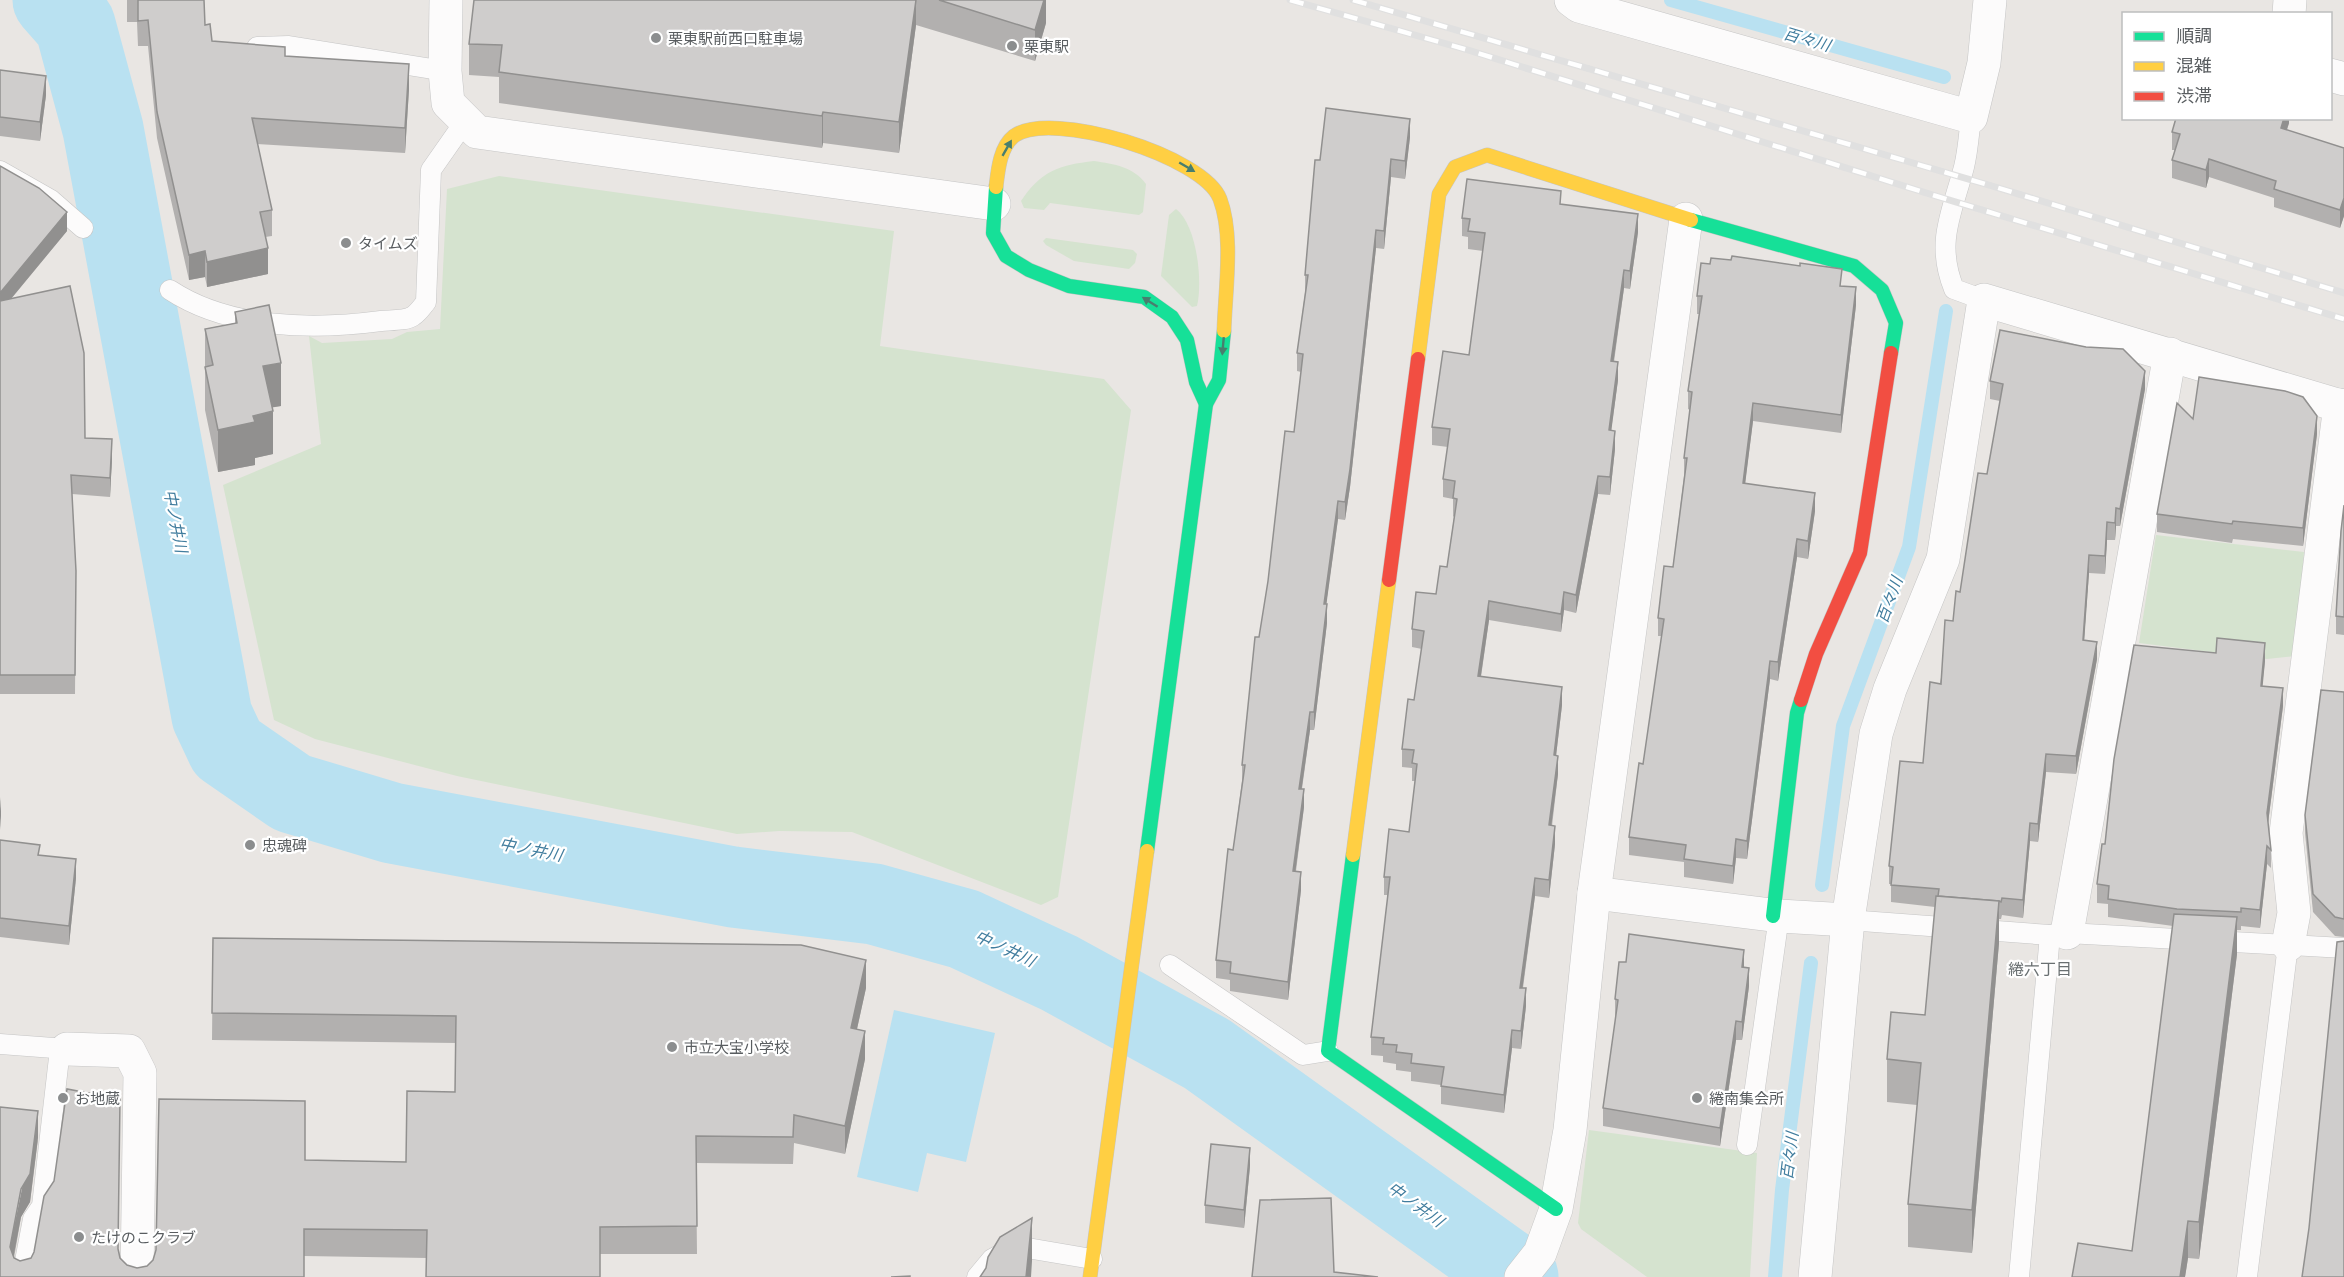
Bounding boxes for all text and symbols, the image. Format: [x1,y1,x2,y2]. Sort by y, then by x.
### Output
legend [2122,12,2332,120]
water label: 百々川 [1781,22,1835,57]
text: 順調 [2176,23,2212,47]
place label: 栗東駅前西口駐車場 [668,28,803,48]
marker: 栗東駅前西口駐車場 [649,31,663,45]
place label: 栗東駅 [1024,36,1069,56]
marker: 栗東駅 [1005,39,1019,53]
text: 混雑 [2176,53,2212,77]
text: 渋滞 [2176,83,2212,107]
one-way arrow [1001,140,1012,156]
one-way arrow [1179,162,1196,172]
place label: タイムズ [358,233,418,253]
marker: タイムズ [339,236,353,250]
one-way arrow [1141,296,1158,307]
one-way arrow [1218,336,1228,355]
water label: 中ノ井川 [159,487,193,556]
water label: 百々川 [1870,572,1908,626]
water label: 中ノ井川 [497,832,566,866]
place label: 忠魂碑 [262,835,307,855]
marker: 忠魂碑 [243,838,257,852]
water label: 中ノ井川 [971,925,1040,972]
district label: 綣六丁目 [2008,958,2072,980]
place label: 市立大宝小学校 [684,1037,789,1057]
marker: 市立大宝小学校 [665,1040,679,1054]
place label: お地蔵 [75,1088,120,1108]
place label: 綣南集会所 [1709,1088,1784,1108]
marker: お地蔵 [56,1091,70,1105]
marker: 綣南集会所 [1690,1091,1704,1105]
water label: 百々川 [1775,1129,1803,1181]
water label: 中ノ井川 [1384,1176,1450,1233]
place label: たけのこクラブ [91,1227,196,1247]
marker: たけのこクラブ [72,1230,86,1244]

